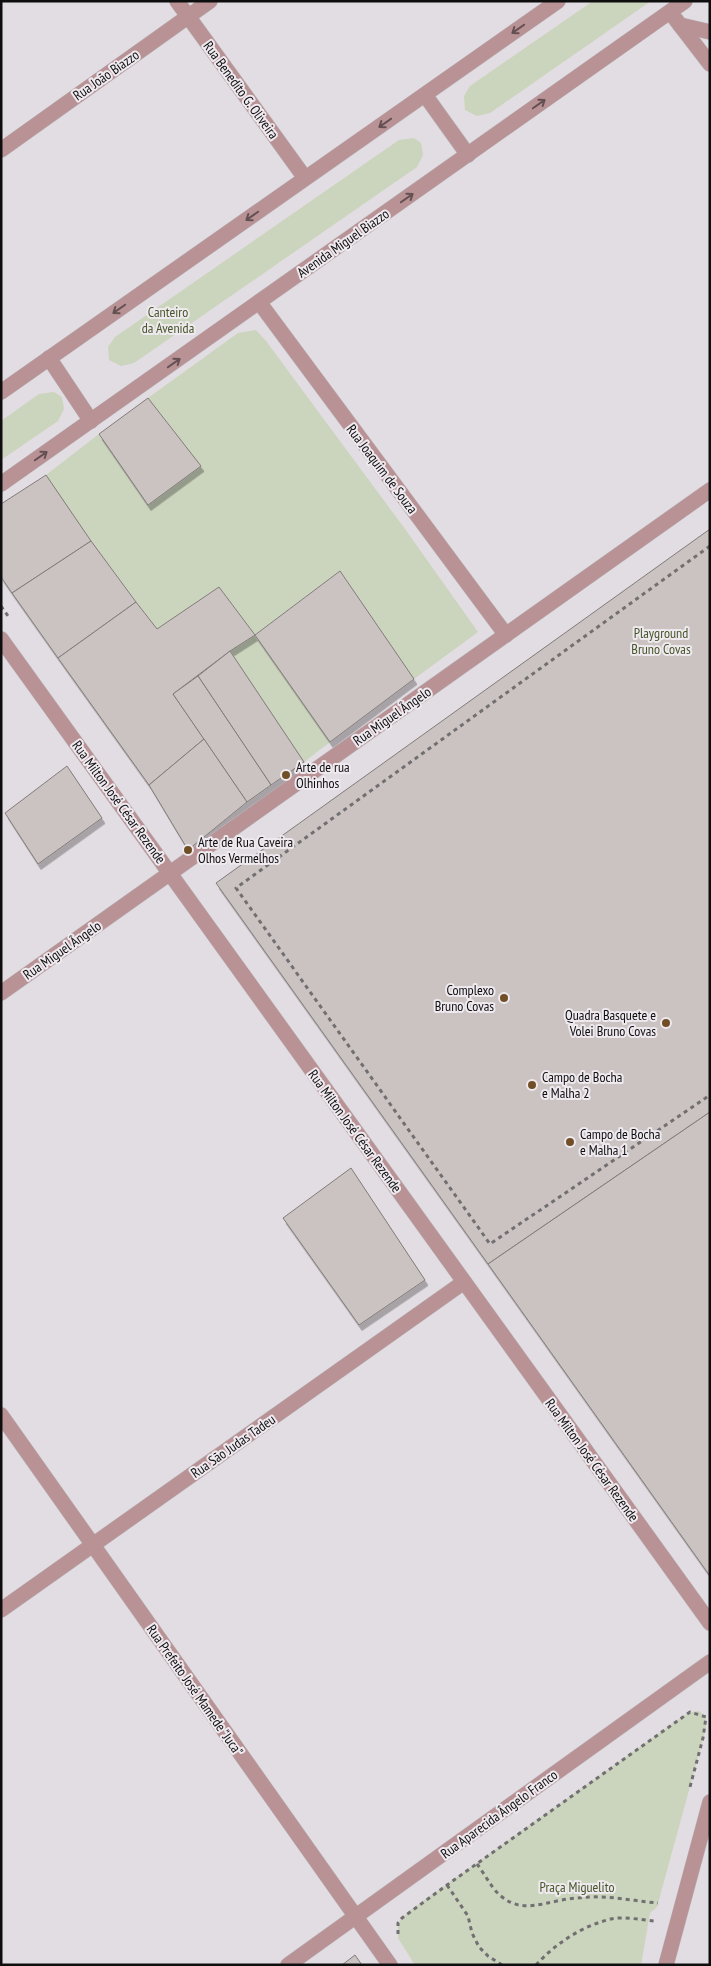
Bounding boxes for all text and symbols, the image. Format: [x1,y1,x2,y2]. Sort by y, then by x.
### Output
one-way arrow [511,24,525,34]
street label: Rua Benedito G. Oliveira [199,38,283,142]
street label: Rua João Biazzo [69,46,143,104]
one-way arrow [532,99,546,109]
one-way arrow [378,118,392,128]
one-way arrow [399,193,413,203]
street label: Avenida Miguel Biazzo [293,205,393,281]
one-way arrow [245,211,259,221]
park label: Canteiro da Avenida [142,303,194,337]
one-way arrow [112,304,126,314]
one-way arrow [167,357,180,368]
street label: Rua Joaquim de Souza [343,421,421,517]
one-way arrow [34,451,48,461]
park label: Playground Bruno Covas [631,624,691,658]
street label: Rua Miguel Ângelo [350,683,434,749]
street label: Rua Milton José César Rezende [68,737,170,867]
place label: Arte de rua Olhinhos [296,758,350,792]
marker: Arte de rua Olhinhos [280,769,292,781]
place label: Arte de Rua Caveira Olhos Vermelhos [198,833,293,867]
marker: Arte de Rua Caveira Olhos Vermelhos [182,844,194,856]
street label: Rua Miguel Ângelo [20,917,104,983]
place label: Complexo Bruno Covas [435,981,494,1015]
marker: Complexo Bruno Covas [498,992,510,1004]
place label: Quadra Basquete e Volei Bruno Covas [565,1006,656,1040]
marker: Quadra Basquete e Volei Bruno Covas [660,1017,672,1029]
street label: Rua Milton José César Rezende [304,1066,406,1196]
place label: Campo de Bocha e Malha 2 [542,1068,622,1102]
marker: Campo de Bocha e Malha 2 [526,1079,538,1091]
place label: Campo de Bocha e Malha 1 [580,1125,660,1159]
marker: Campo de Bocha e Malha 1 [564,1136,576,1148]
street label: Rua Milton José César Rezende [541,1395,643,1525]
street label: Rua São Judas Tadeu [187,1410,279,1482]
street label: Rua Prefeito José Mamede "Juca" [143,1621,247,1759]
street label: Rua Aparecida Ângelo Franco [437,1766,561,1862]
park label: Praça Miguelito [540,1878,614,1896]

